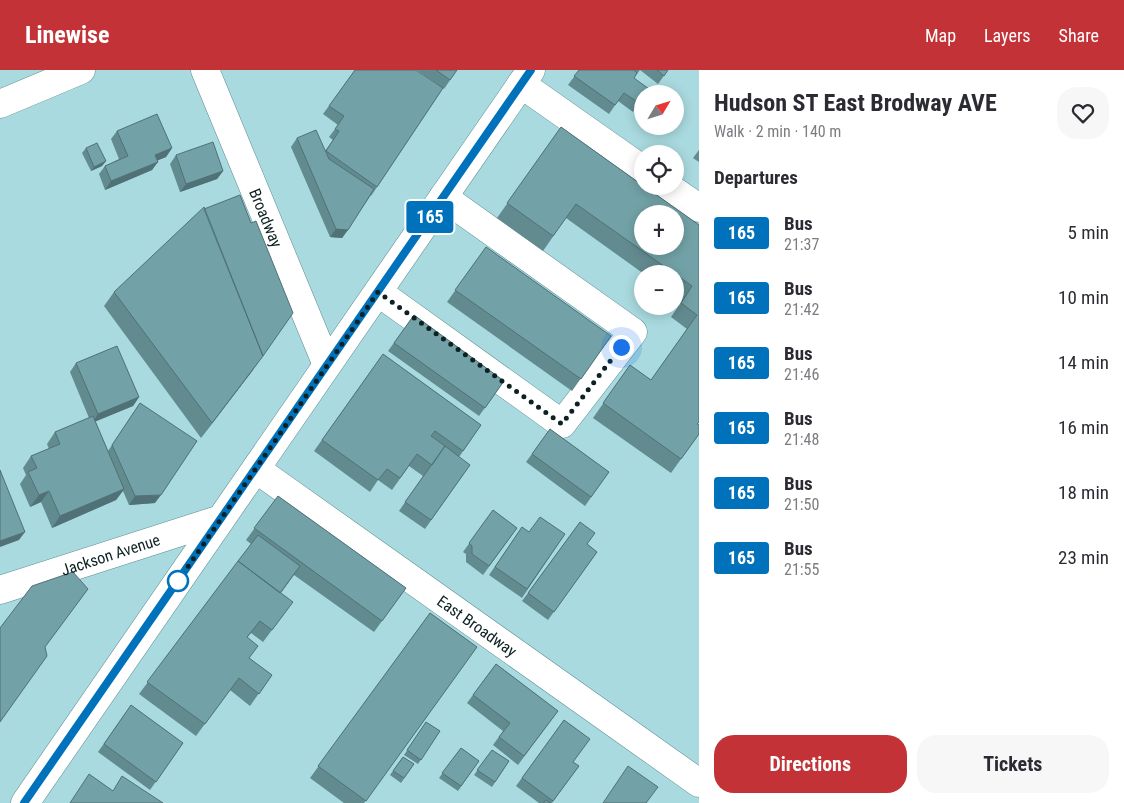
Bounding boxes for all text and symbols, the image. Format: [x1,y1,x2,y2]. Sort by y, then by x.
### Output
text: Linewise [25,21,109,49]
text: Map [925,25,956,46]
text: Layers [984,25,1031,46]
text: Share [1059,25,1099,46]
north arrow [634,85,684,135]
map controls [634,85,684,315]
button: heart [1057,87,1109,139]
text: Hudson ST East Brodway AVE [714,89,997,117]
text: Walk · 2 min · 140 m [714,122,841,141]
button: locate [634,145,684,195]
text: Departures [714,166,798,189]
street label: Broadway [245,186,286,250]
line badge: 165 [401,201,459,233]
button: + [634,205,684,255]
text: 165 [416,206,444,227]
text: Bus [784,212,813,235]
text: 5 min [1067,221,1109,244]
text: 165 [728,222,755,243]
text: 21:37 [784,235,819,254]
button: − [634,265,684,315]
text: Bus [784,277,813,300]
text: 10 min [1058,286,1109,309]
text: 165 [728,287,755,308]
text: 21:42 [784,300,819,319]
your location [609,335,634,360]
text: Bus [784,342,813,365]
text: 14 min [1058,351,1109,374]
text: 165 [728,352,755,373]
text: 21:46 [784,365,819,384]
text: Bus [784,407,813,430]
text: 16 min [1058,416,1109,439]
text: 165 [728,417,755,438]
text: 21:48 [784,430,819,449]
text: Bus [784,472,813,495]
text: 18 min [1058,481,1109,504]
text: 165 [728,482,755,503]
text: 21:50 [784,495,819,514]
street label: Jackson Avenue [59,530,162,580]
text: Bus [784,537,813,560]
text: 23 min [1058,546,1109,569]
text: 165 [728,547,755,568]
text: 21:55 [784,560,819,579]
unlabelled marker [167,570,189,592]
street label: East Broadway [433,591,521,661]
button: Directions [714,735,907,793]
button: Tickets [917,735,1109,793]

